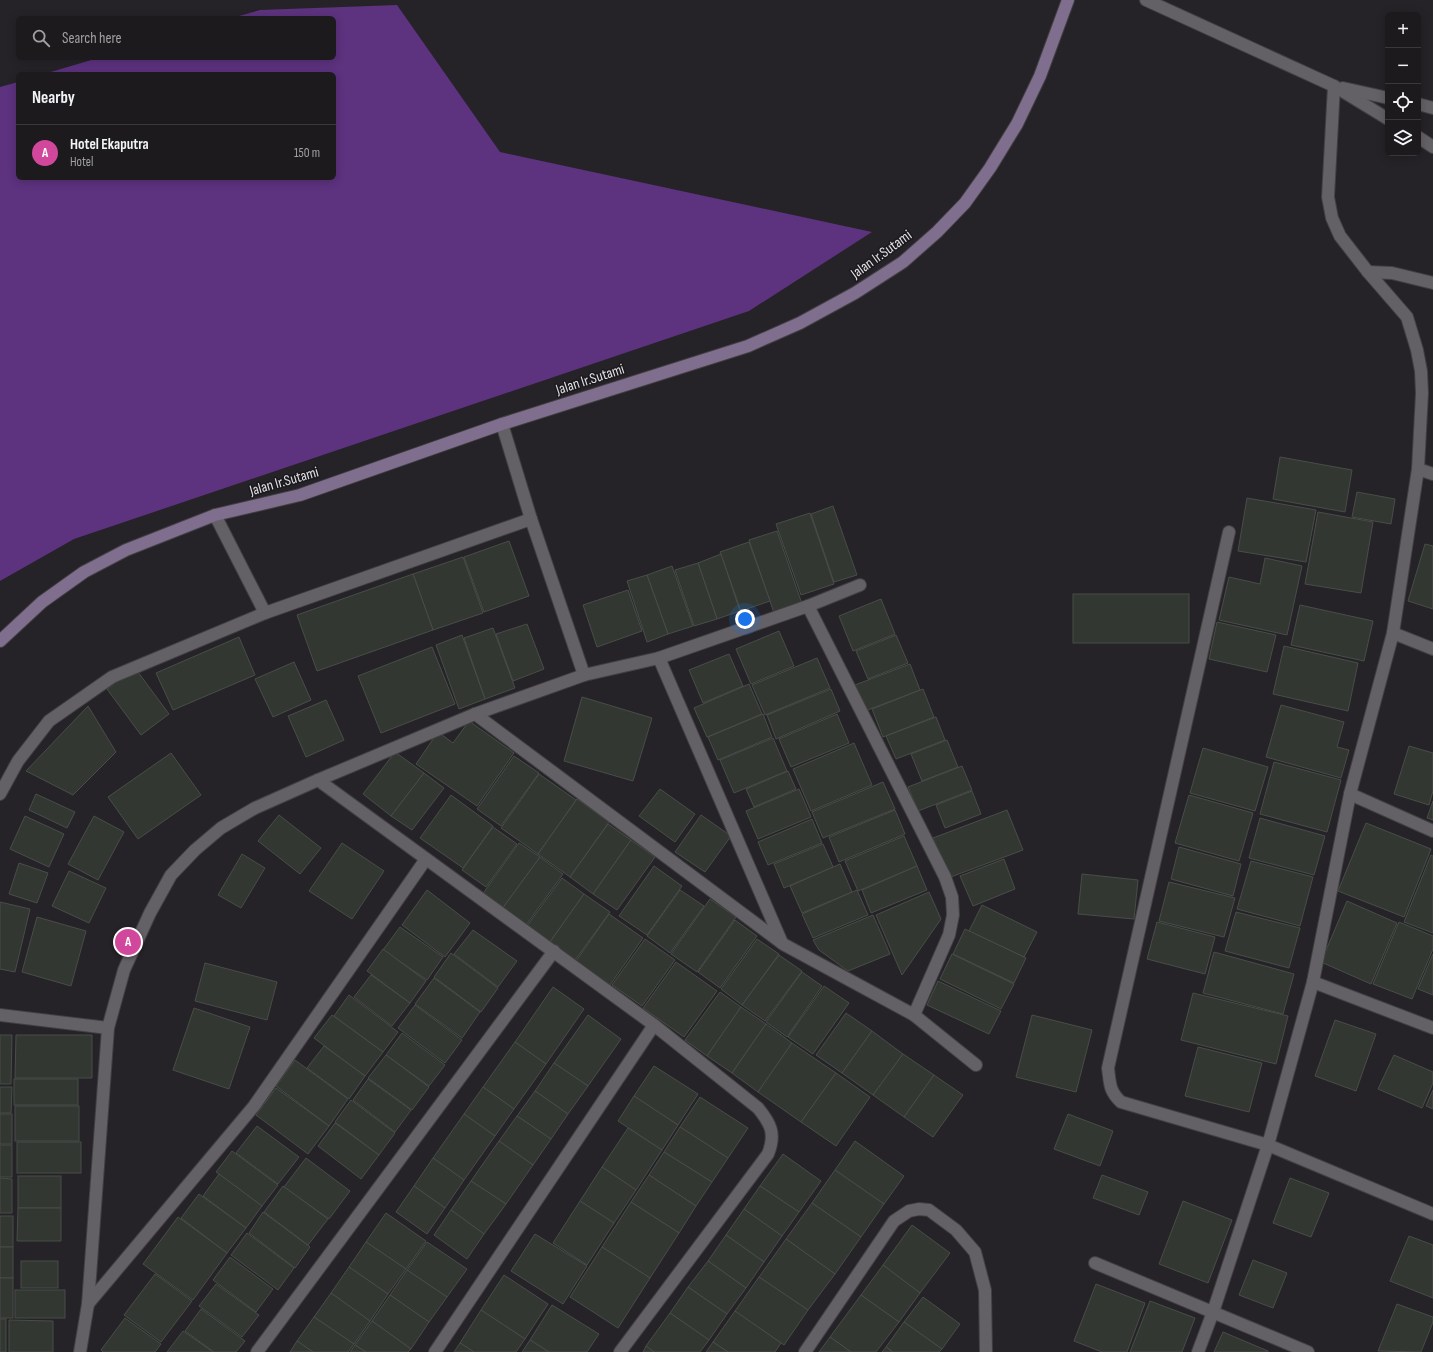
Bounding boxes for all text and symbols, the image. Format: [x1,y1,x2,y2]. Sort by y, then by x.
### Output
map controls [1385,12,1421,156]
button: + [1385,12,1421,48]
search box [16,16,336,60]
icon: search [30,27,52,49]
text: Search here [62,29,122,48]
button: − [1385,48,1421,84]
button: locate [1385,84,1421,120]
text: Nearby [32,88,75,108]
button: layers [1385,120,1421,156]
text: Hotel Ekaputra [70,135,149,154]
text: A [42,145,48,161]
text: 150 m [294,145,320,161]
text: Hotel [70,154,94,170]
street label: Jalan Ir.Sutami [846,226,916,284]
street label: Jalan Ir.Sutami [553,359,627,400]
street label: Jalan Ir.Sutami [246,463,321,501]
your location [735,609,755,629]
pin: A [115,927,141,957]

